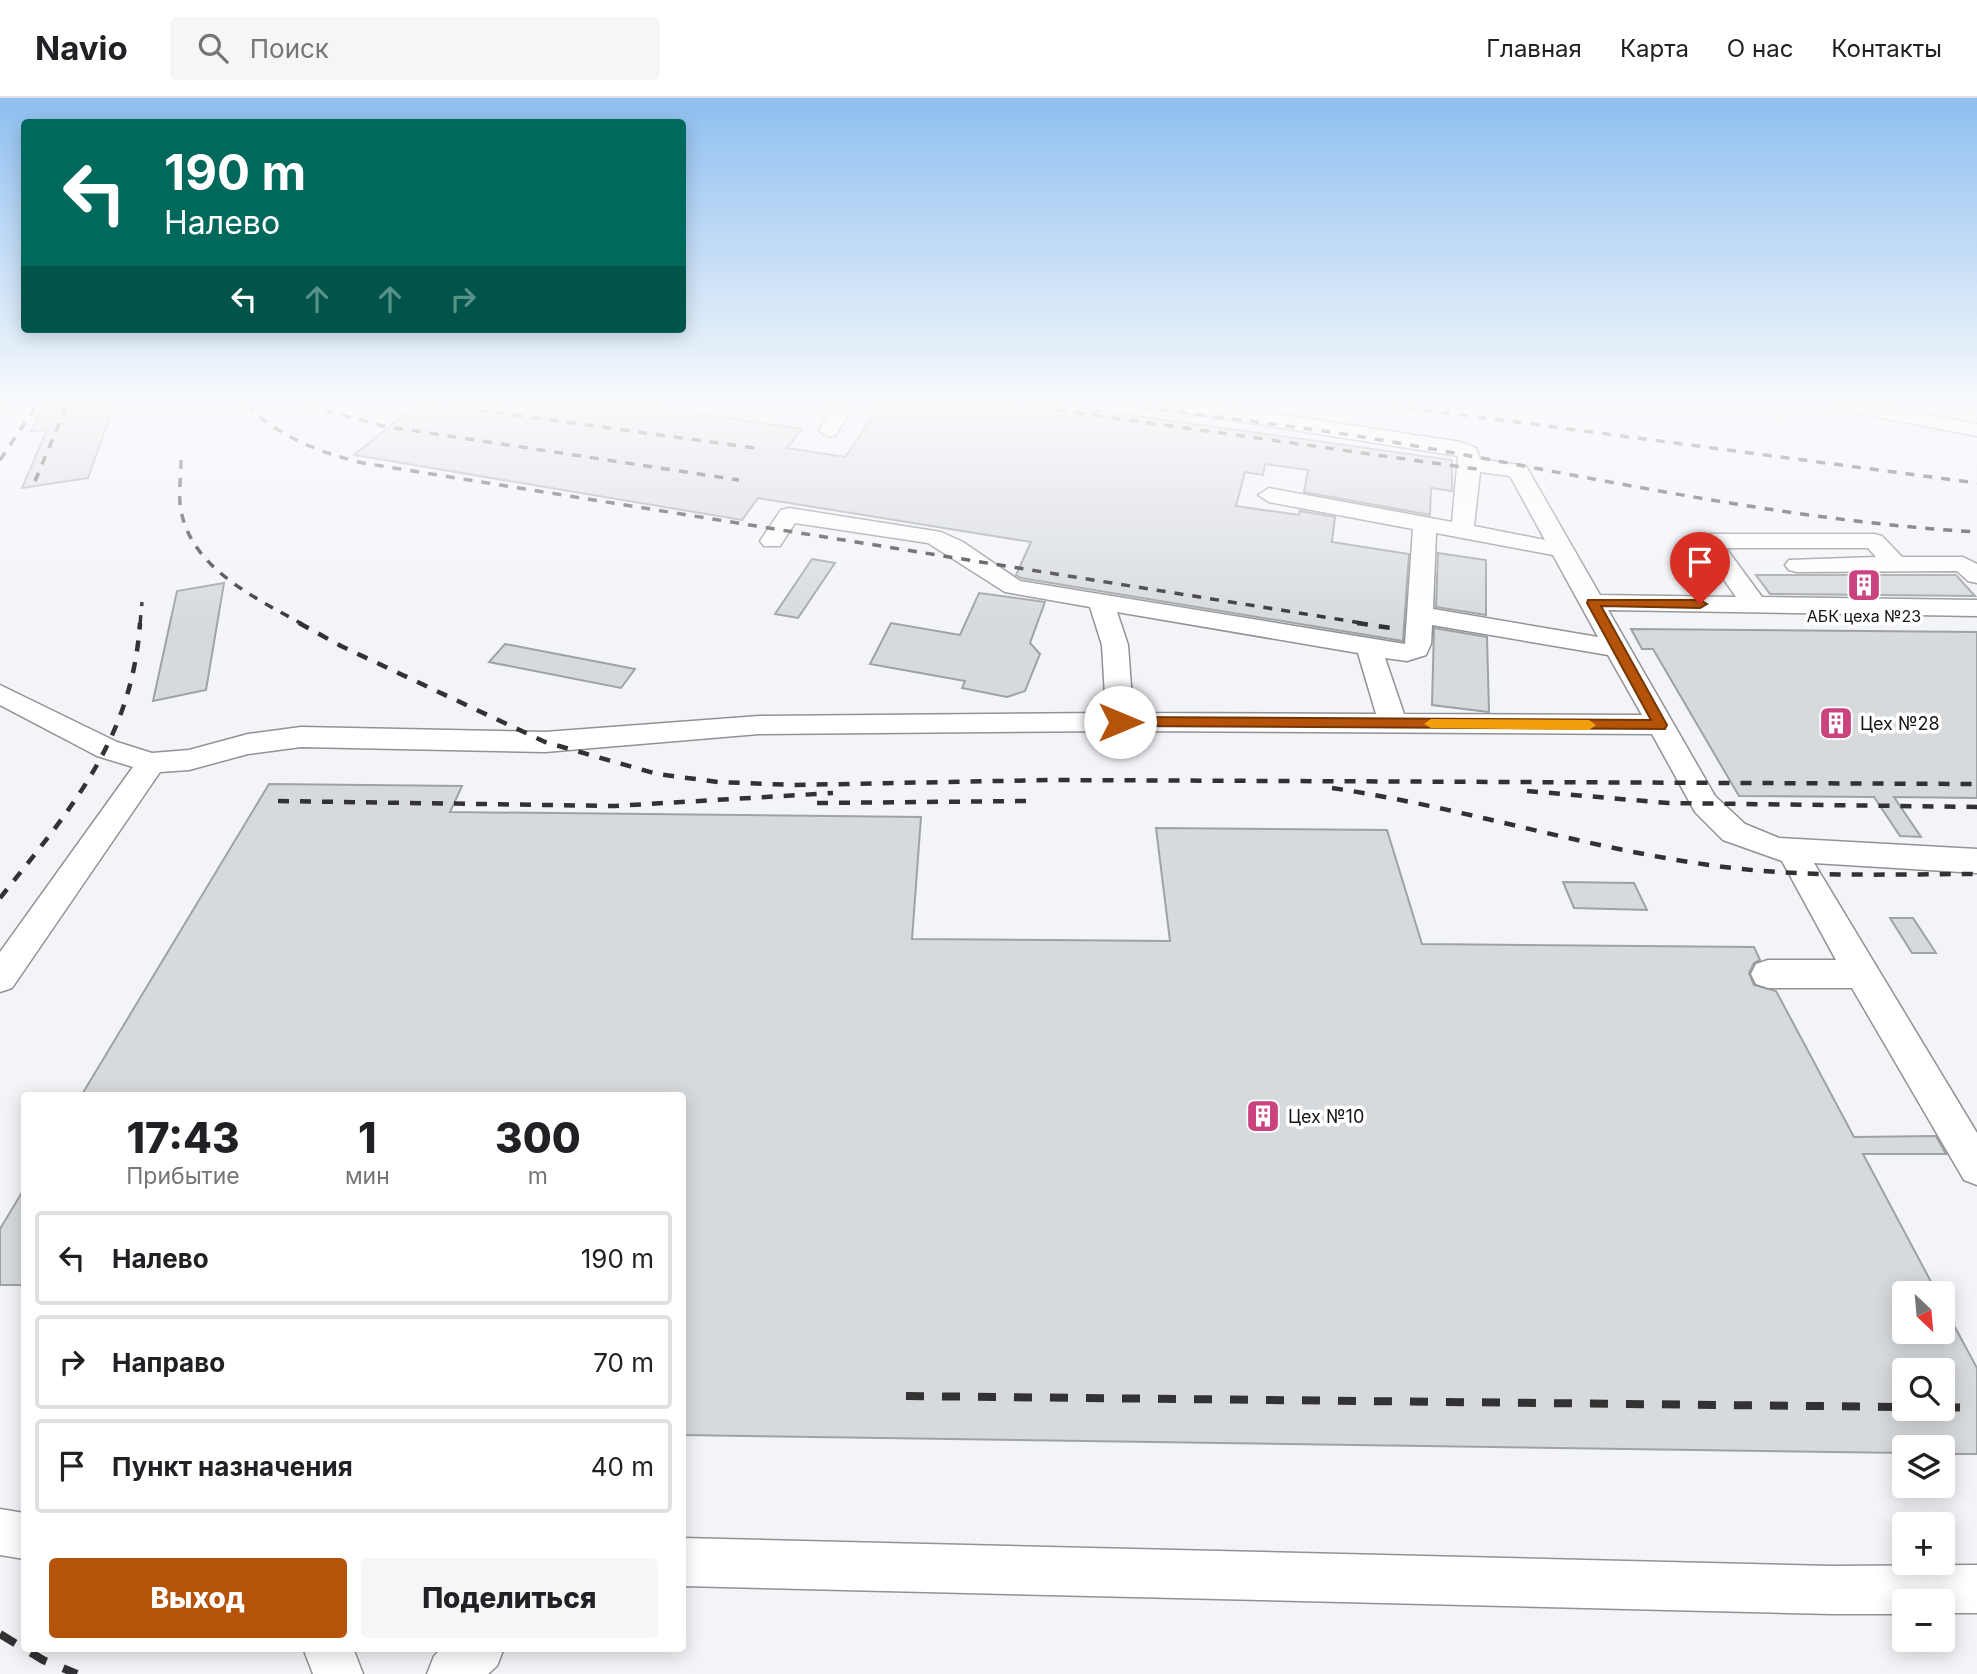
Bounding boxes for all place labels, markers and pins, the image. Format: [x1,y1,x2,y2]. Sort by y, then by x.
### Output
pin [1670,532,1730,604]
building icon: АБК цеха №23 [1845,566,1883,604]
place label: АБК цеха №23 [1807,606,1921,626]
building icon: Цех №28 [1817,704,1855,742]
place label: Цех №28 [1860,713,1940,734]
building icon: Цех №10 [1244,1097,1282,1135]
place label: Цех №10 [1288,1106,1364,1127]

